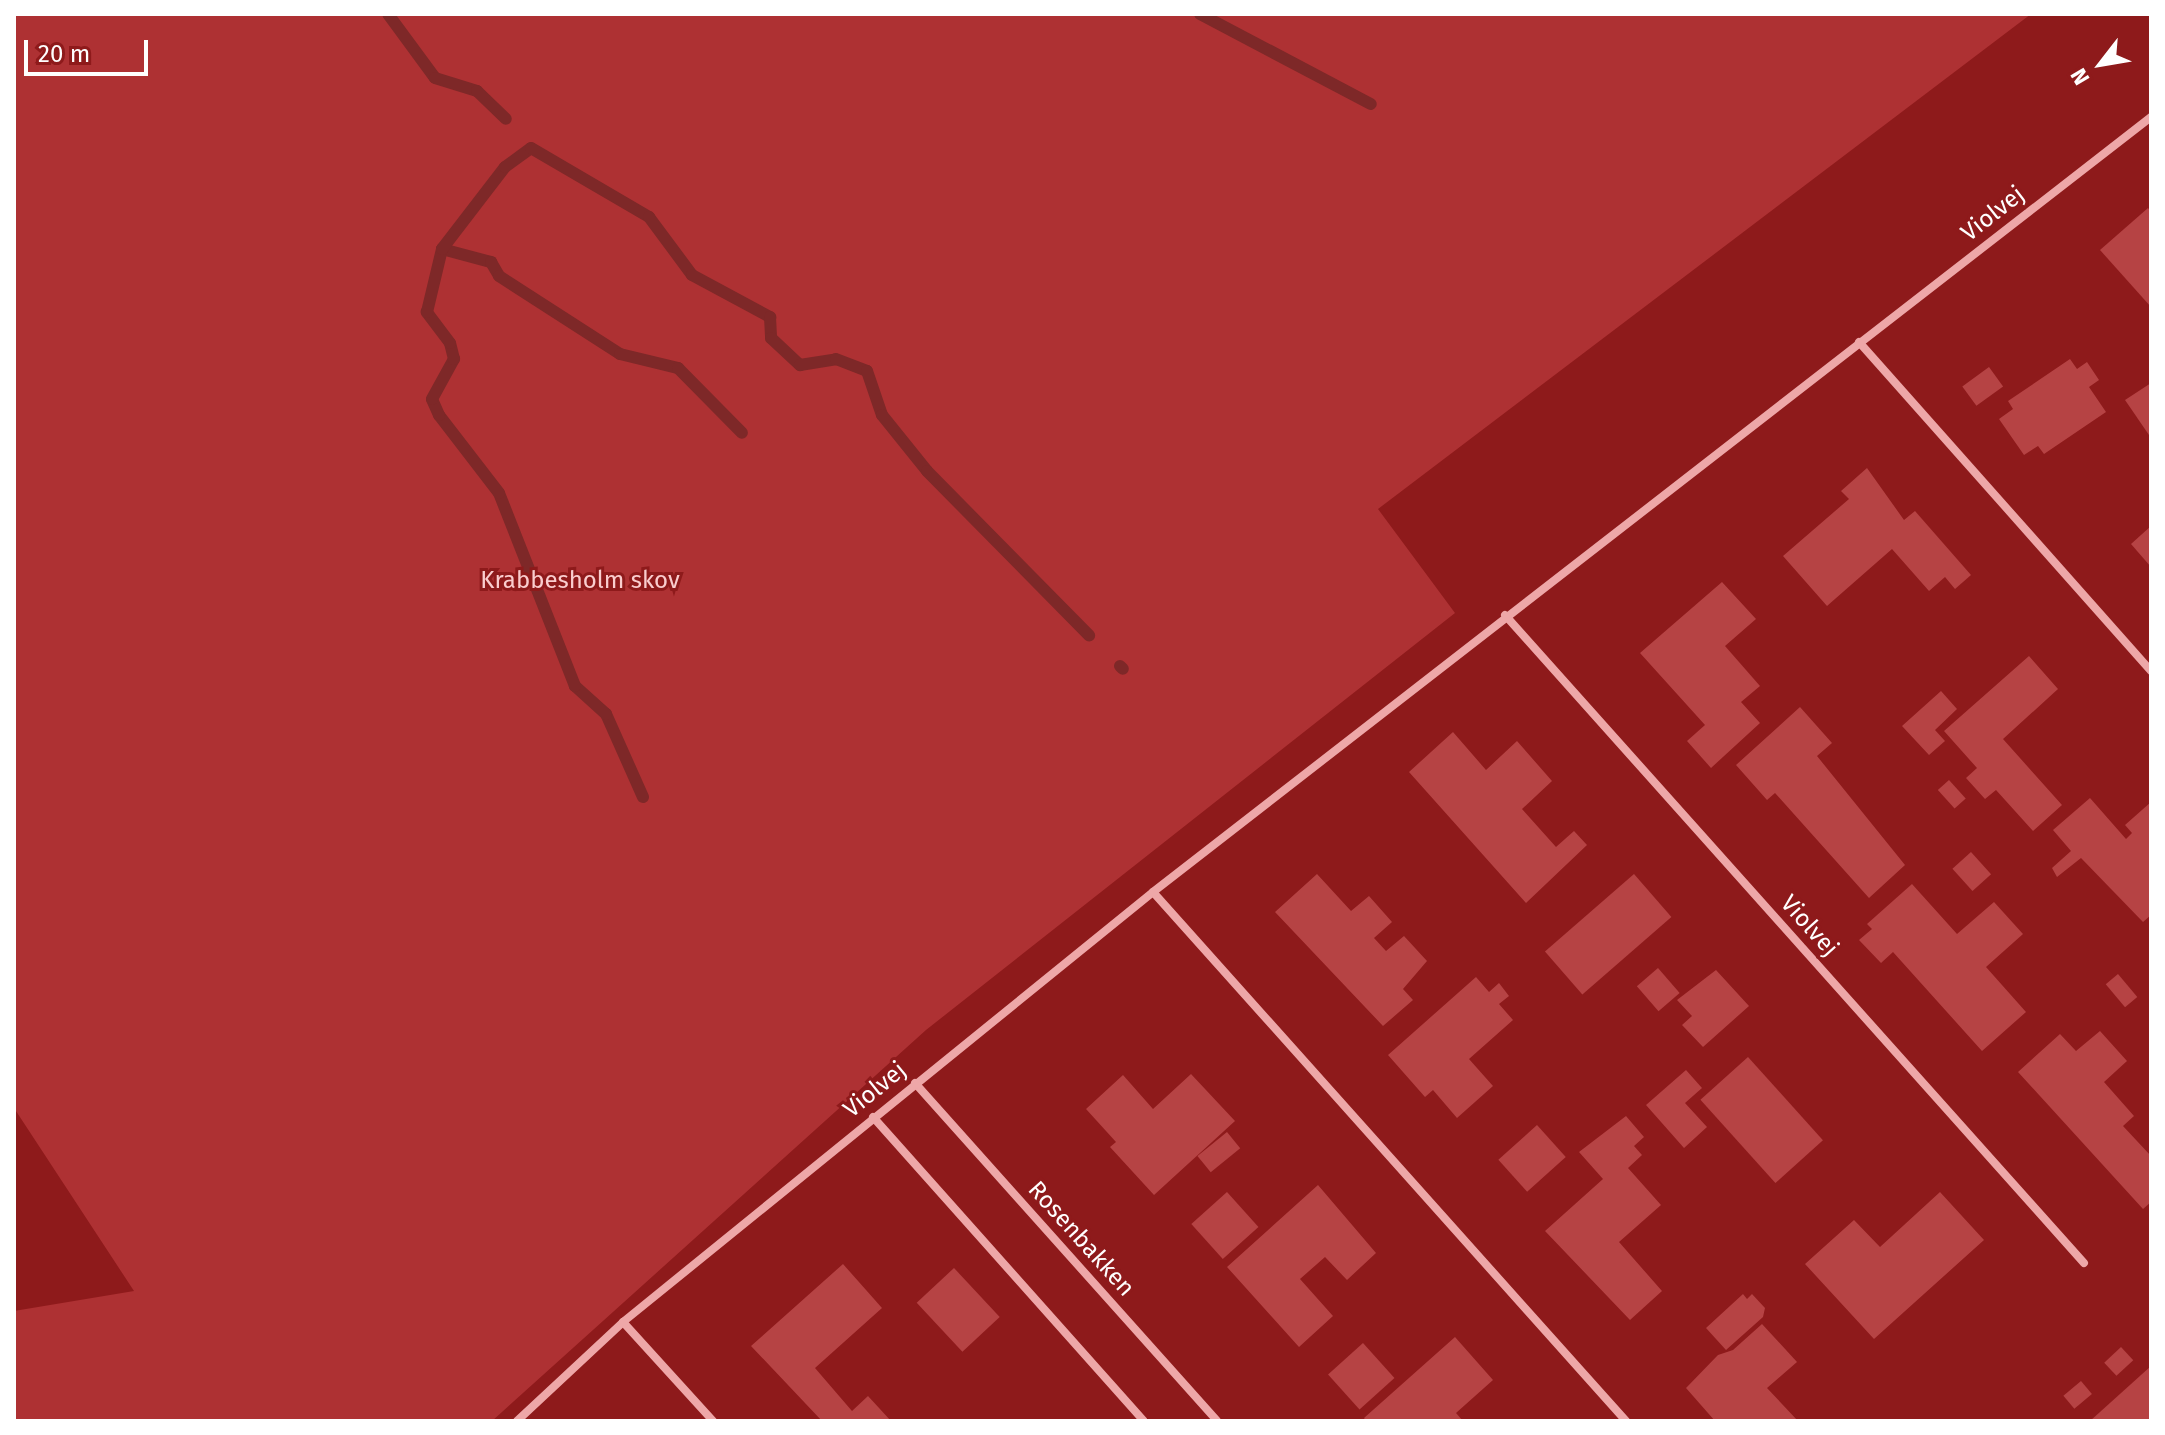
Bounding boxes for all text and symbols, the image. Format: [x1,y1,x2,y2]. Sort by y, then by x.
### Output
scale bar [28,24,152,74]
north arrow [2061,24,2141,104]
text: 20 m [38,40,90,68]
text: N [2065,63,2095,90]
street label: Violvej [1956,180,2030,248]
park label: Krabbesholm skov [480,567,680,595]
street label: Violvej [1774,889,1844,963]
street label: Violvej [838,1056,912,1124]
street label: Rosenbakken [1022,1175,1140,1303]

